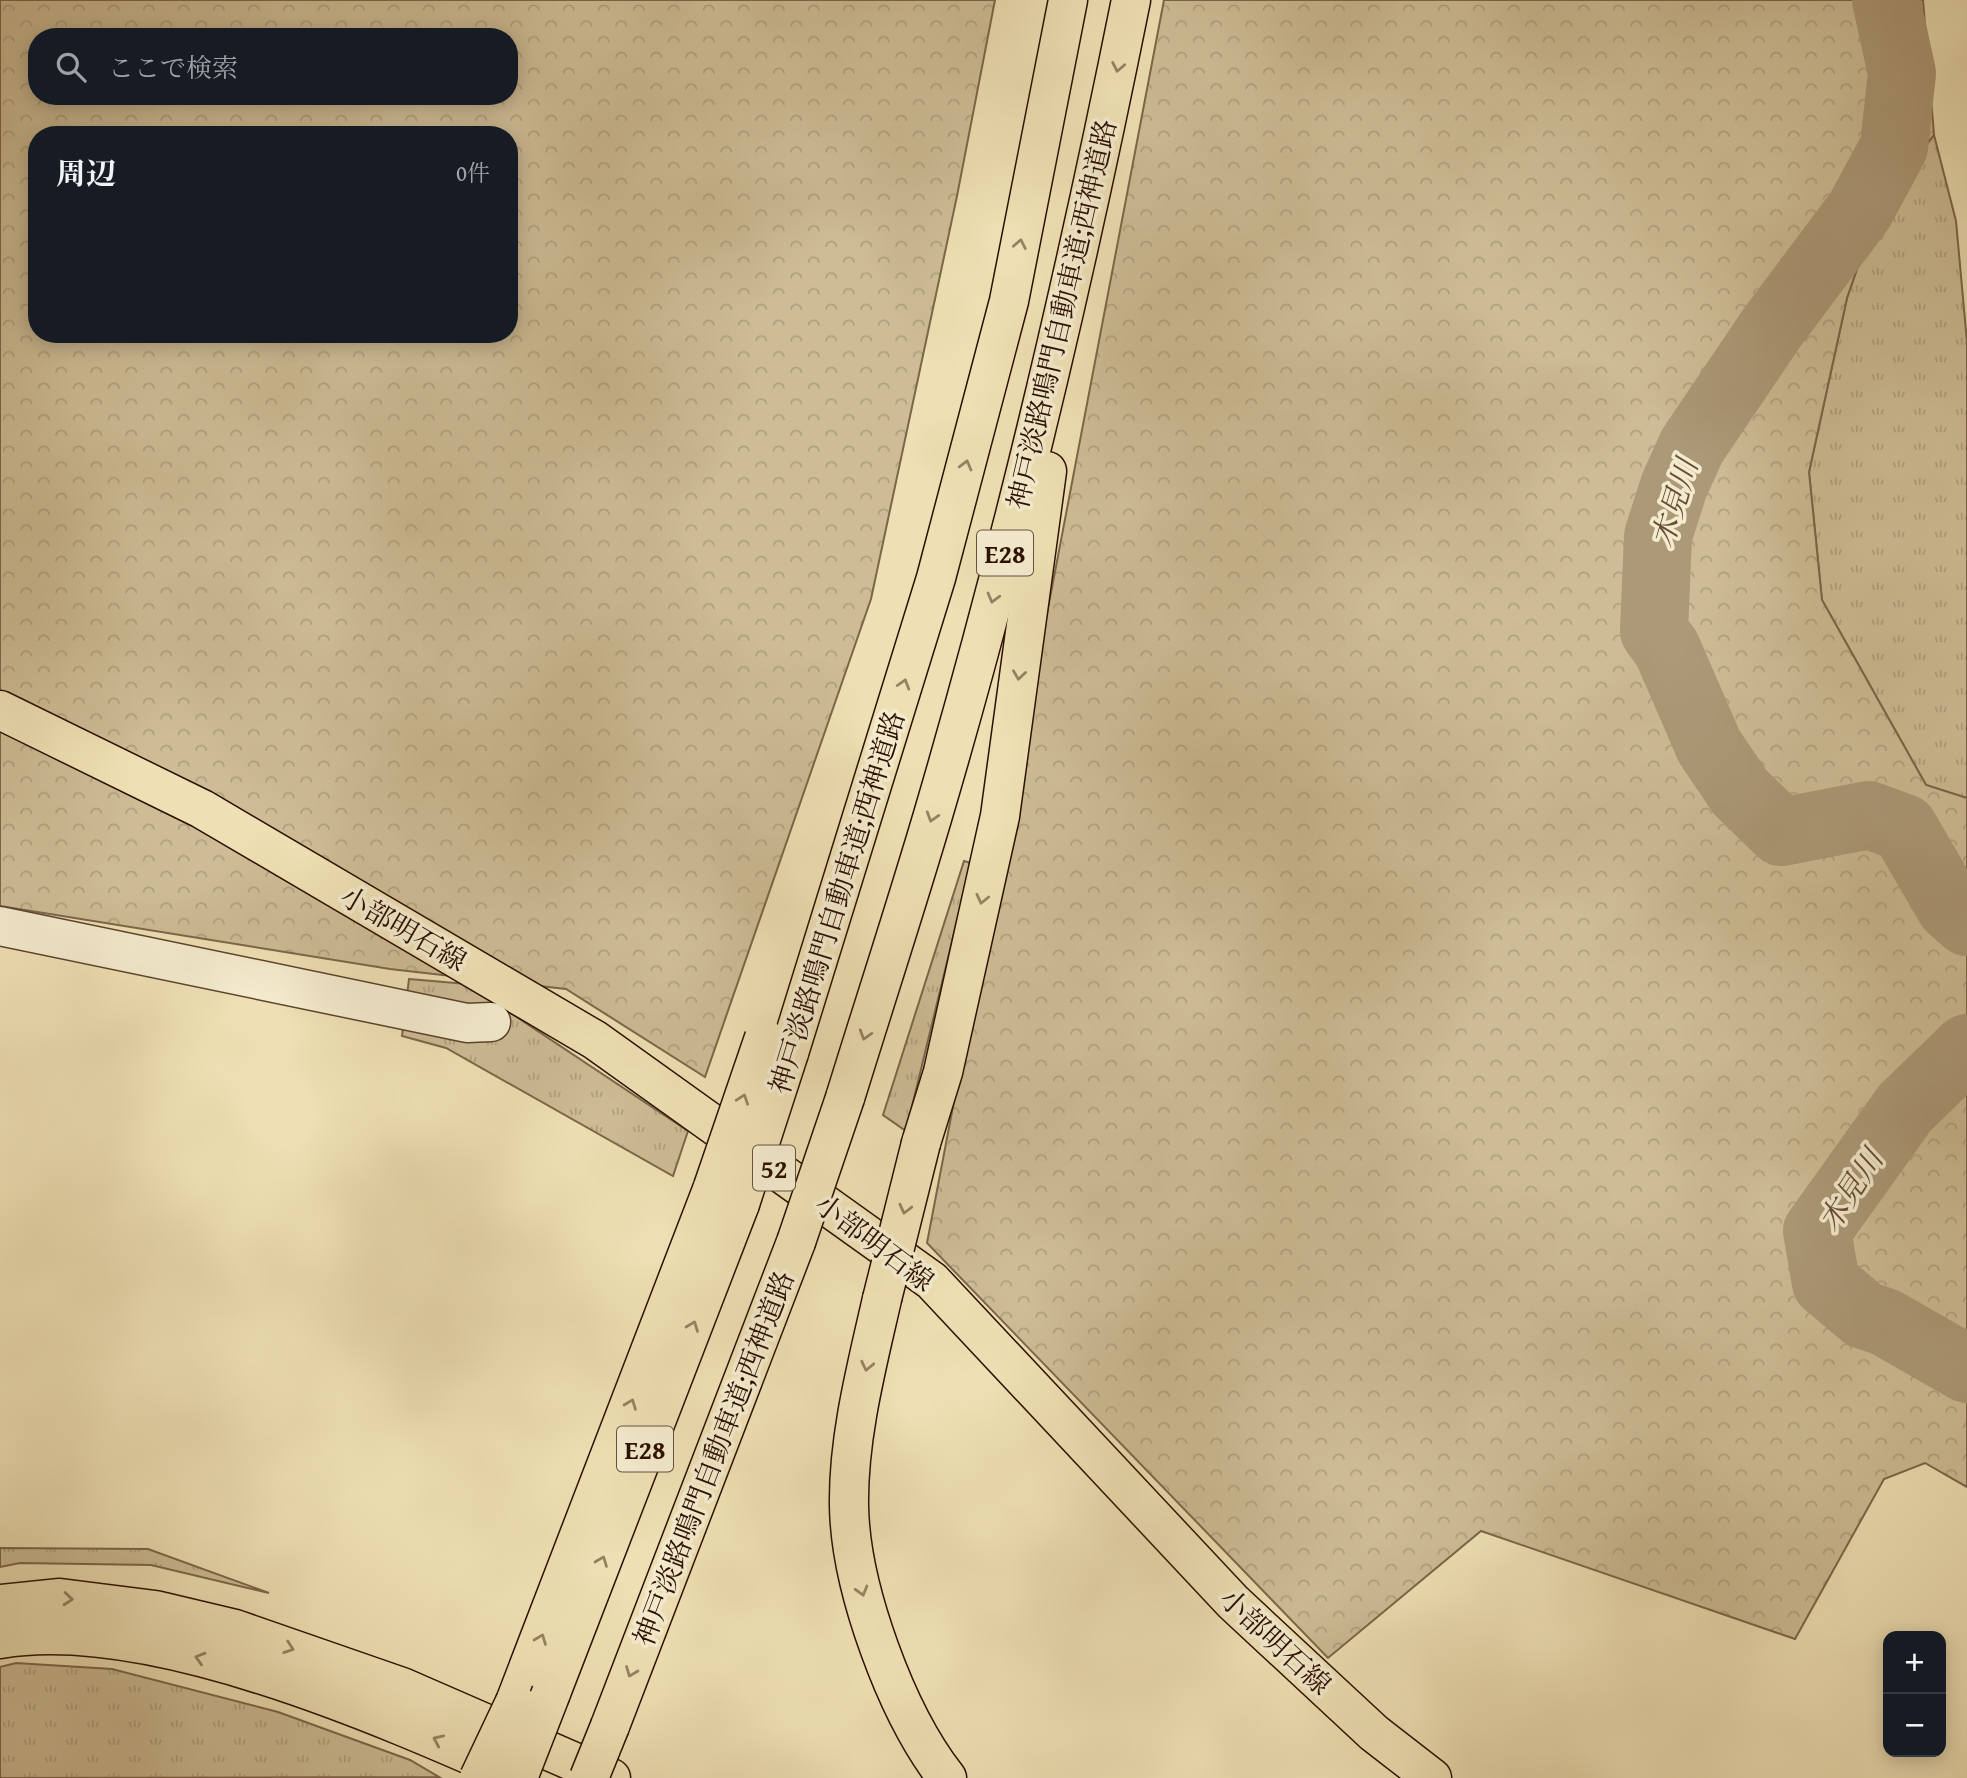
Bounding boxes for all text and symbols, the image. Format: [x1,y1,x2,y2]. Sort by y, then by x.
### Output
search box [28,28,518,105]
icon: search [52,48,90,86]
text: ここで検索 [108,48,238,87]
one-way arrow [1111,61,1126,73]
street label: 神戸淡路鳴門自動車道;西神道路 [996,115,1126,513]
text: 周辺 [56,151,116,195]
text: 0件 [456,156,490,189]
one-way arrow [1012,238,1027,250]
water label: 木見川 [1640,451,1709,552]
one-way arrow [958,459,972,471]
road number: E28 [977,530,1033,576]
one-way arrow [986,592,1001,604]
one-way arrow [1012,669,1027,681]
one-way arrow [895,678,910,690]
street label: 神戸淡路鳴門自動車道;西神道路 [758,705,914,1099]
one-way arrow [925,811,940,823]
street label: 小部明石線 [333,875,475,981]
one-way arrow [975,893,990,905]
one-way arrow [858,1029,873,1041]
one-way arrow [735,1094,750,1106]
water label: 木見川 [1807,1138,1895,1240]
road number: 52 [753,1146,795,1190]
street label: 小部明石線 [807,1183,943,1301]
one-way arrow [899,1203,913,1215]
street label: 神戸淡路鳴門自動車道;西神道路 [622,1264,804,1652]
one-way arrow [684,1321,698,1333]
one-way arrow [861,1360,875,1372]
one-way arrow [622,1398,636,1410]
road number: E28 [617,1426,673,1472]
one-way arrow [594,1556,608,1568]
street label: 小部明石線 [1211,1578,1341,1704]
one-way arrow [854,1585,869,1597]
one-way arrow [63,1591,74,1606]
map controls [1883,1631,1946,1757]
button: + [1883,1631,1946,1694]
one-way arrow [533,1634,547,1646]
one-way arrow [283,1640,295,1654]
one-way arrow [195,1652,207,1667]
one-way arrow [625,1665,639,1677]
button: − [1883,1694,1946,1757]
one-way arrow [433,1734,446,1748]

